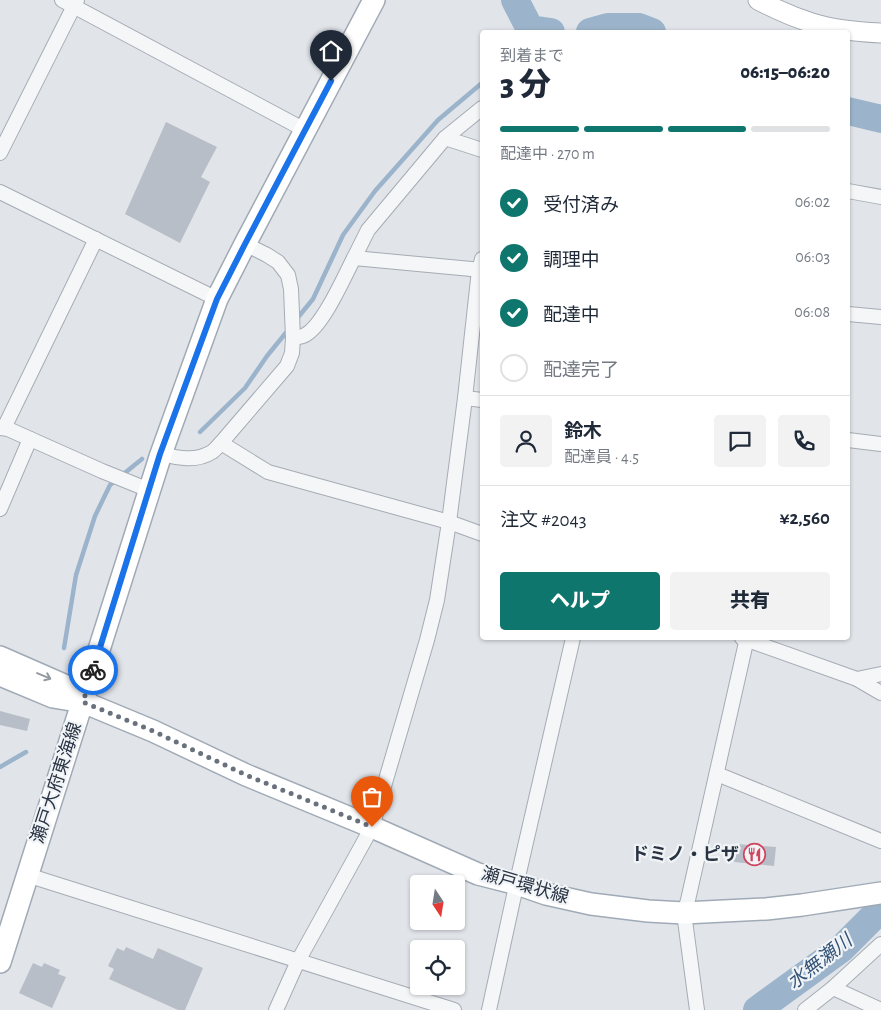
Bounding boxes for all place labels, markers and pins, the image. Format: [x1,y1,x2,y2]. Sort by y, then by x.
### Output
pin [310,30,352,81]
pin [351,776,393,827]
restaurant icon: ドミノ・ピザ [743,843,767,867]
place label: ドミノ・ピザ [631,845,739,864]

